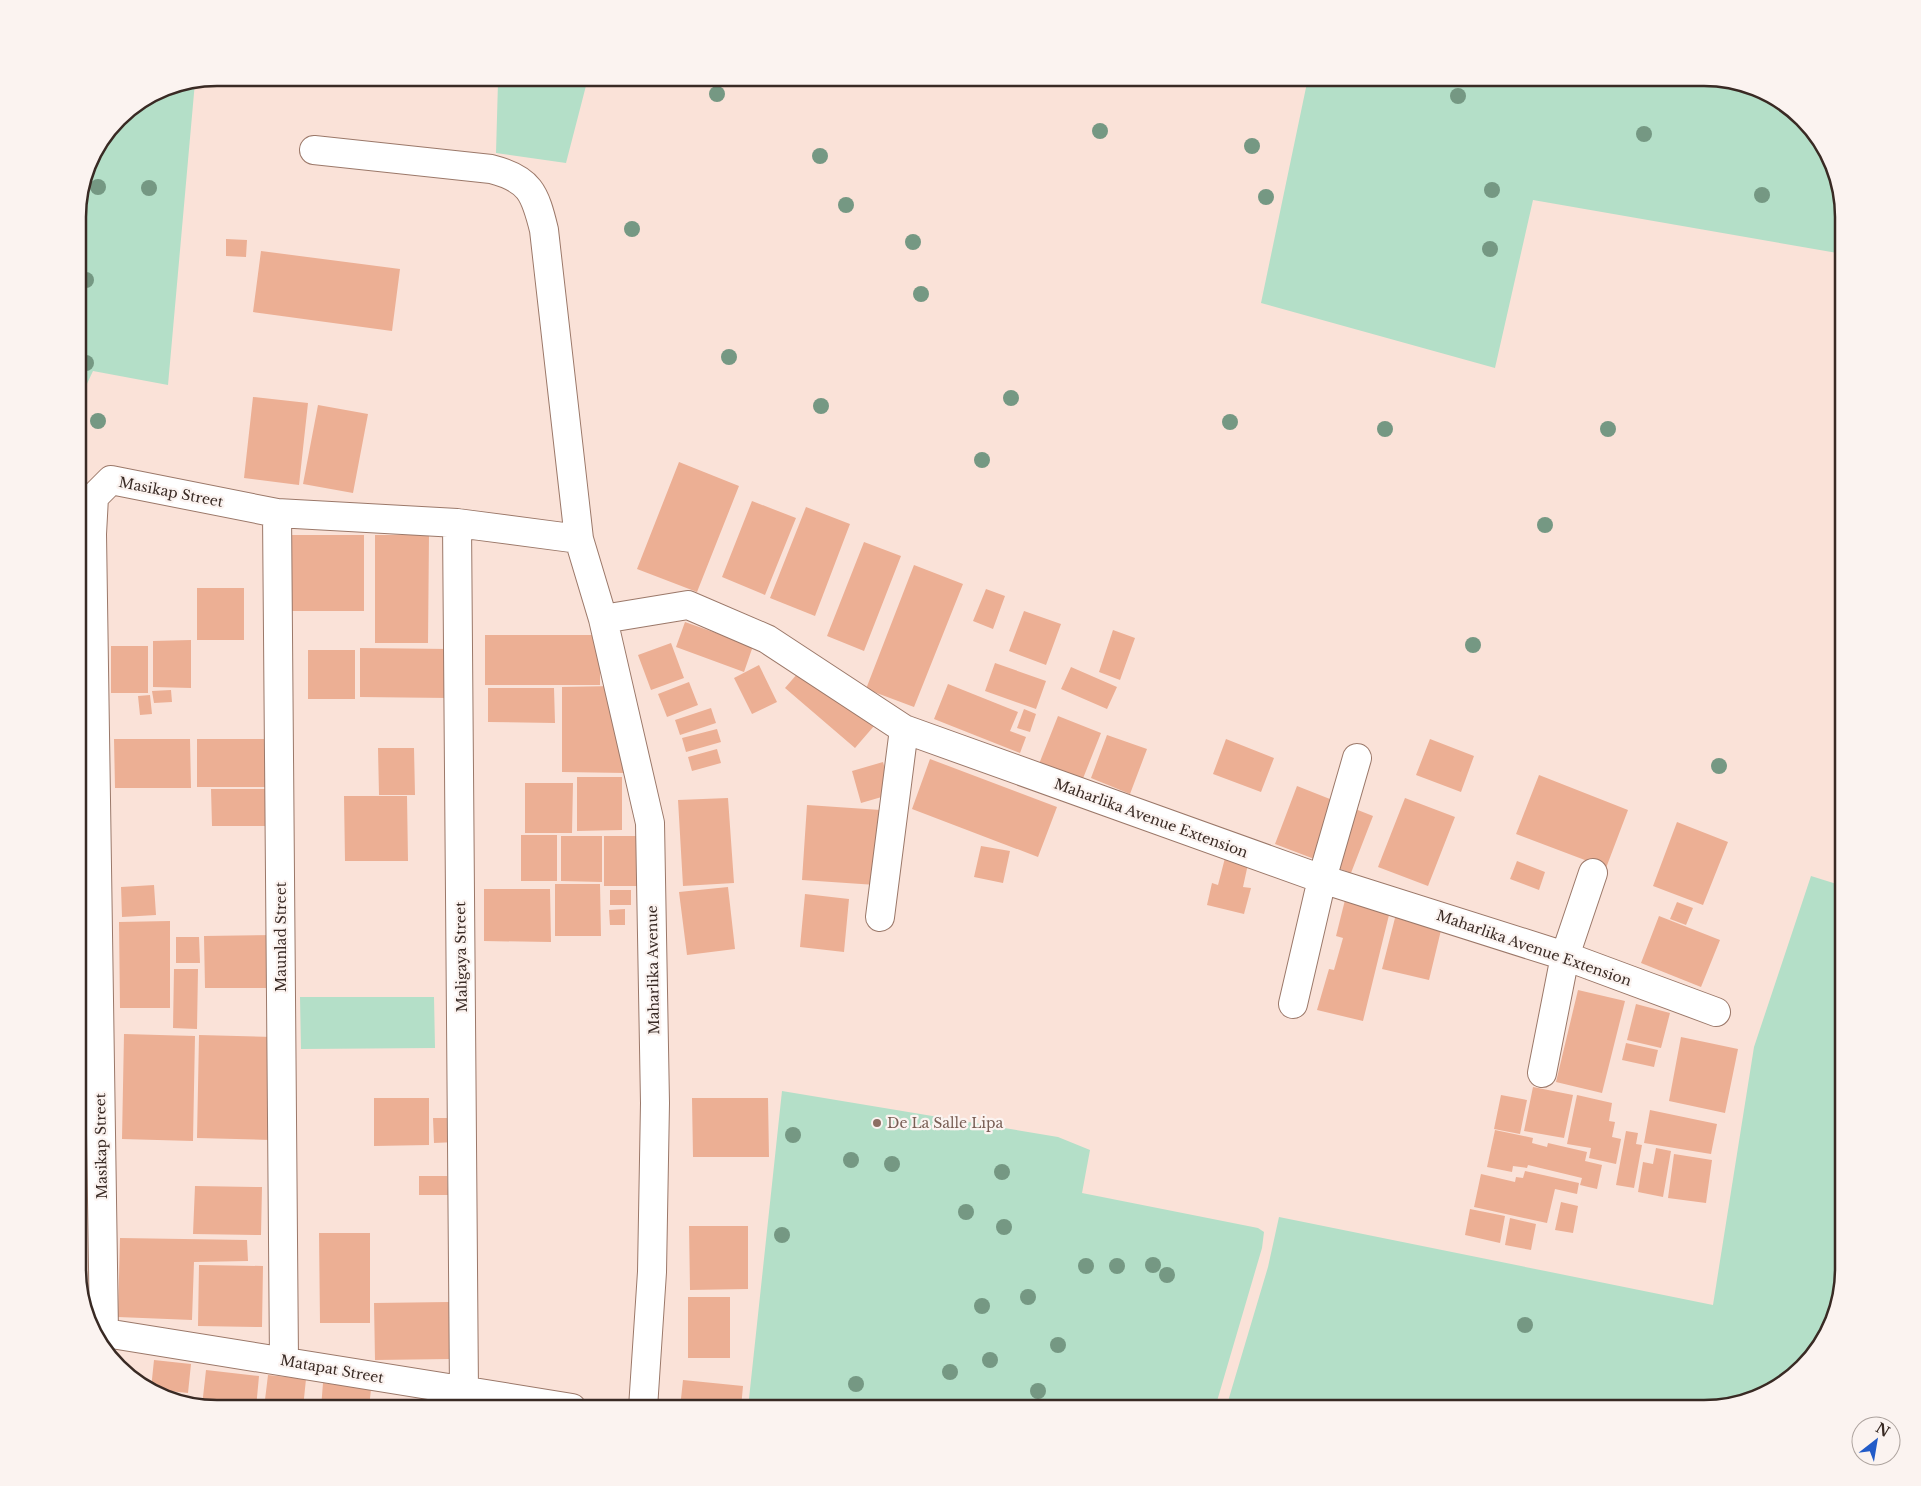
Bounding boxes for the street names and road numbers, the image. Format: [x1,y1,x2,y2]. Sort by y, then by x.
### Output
street label: Masikap Street [117,473,226,511]
street label: Maharlika Avenue Extension [1052,774,1251,862]
street label: Maunlad Street [272,881,290,992]
street label: Maligaya Street [451,901,471,1013]
street label: Maharlika Avenue [643,905,663,1035]
street label: Maharlika Avenue Extension [1434,906,1634,990]
street label: Masikap Street [91,1092,111,1199]
street label: Matapat Street [279,1351,386,1387]

